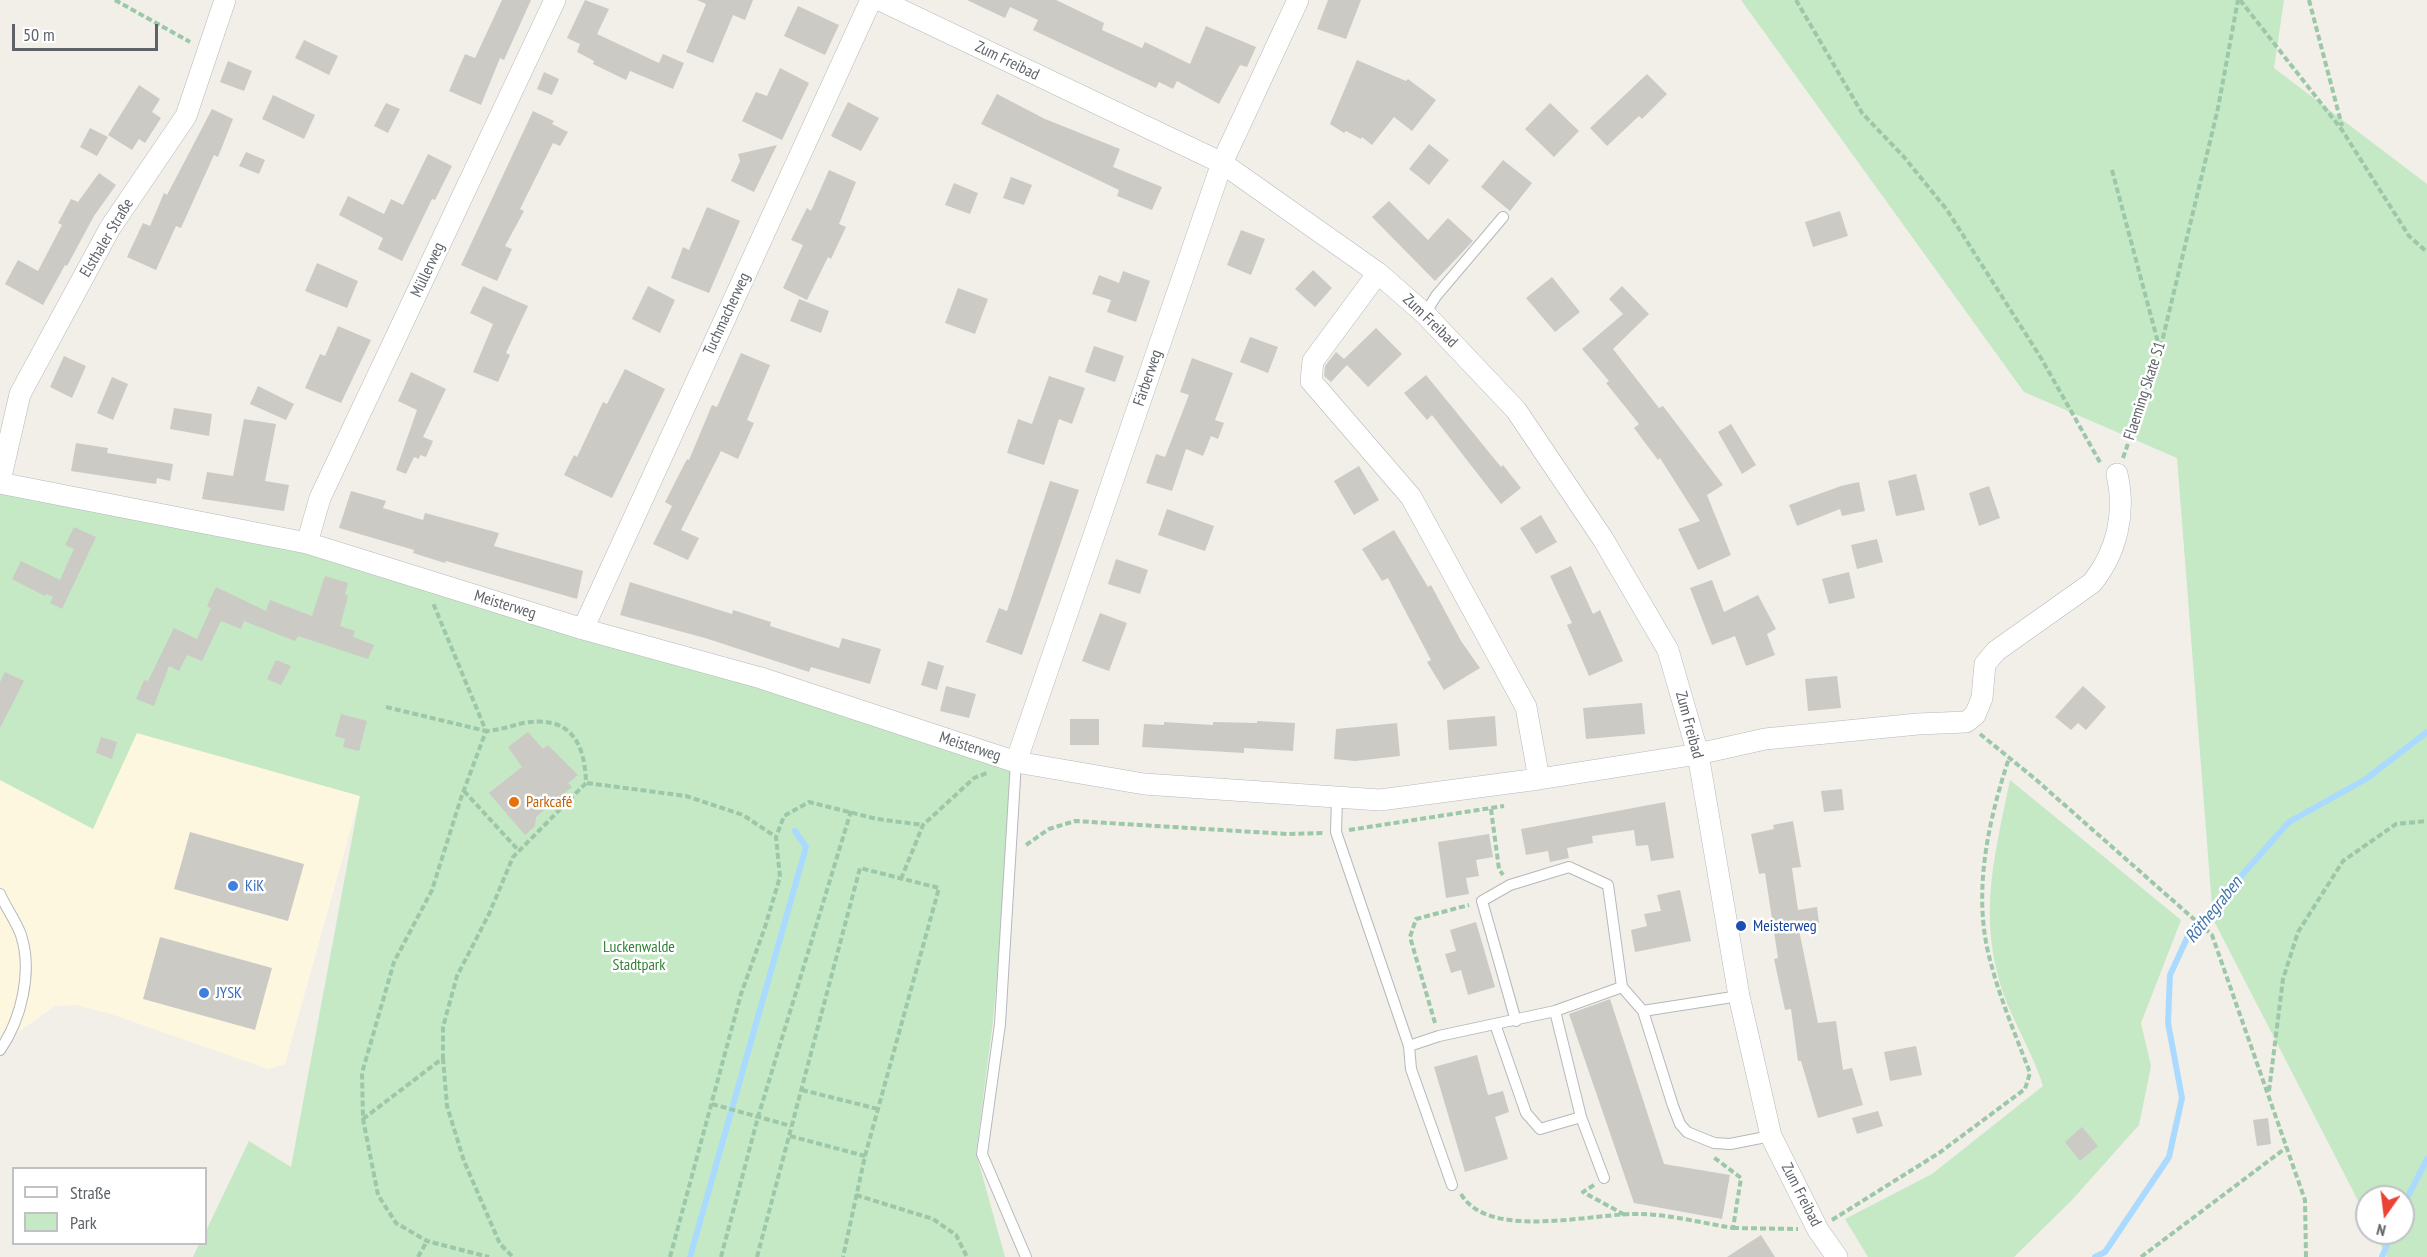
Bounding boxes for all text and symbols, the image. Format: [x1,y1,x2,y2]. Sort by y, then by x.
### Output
scale bar [15,12,160,50]
text: 50 m [23,23,55,46]
street label: Zum Freibad [972,37,1042,85]
street label: Elsthaler Straße [76,195,138,281]
street label: Müllerweg [407,240,449,300]
street label: Tuchmacherweg [700,270,754,358]
street label: Zum Freibad [1399,290,1461,352]
street label: Flaeming Skate S1 [2120,339,2170,443]
street label: Färberweg [1129,347,1167,409]
street label: Meisterweg [472,587,538,623]
street label: Zum Freibad [1671,689,1707,761]
street label: Meisterweg [937,728,1003,766]
place label: Parkcafé [526,792,572,812]
marker: Parkcafé [507,795,521,809]
water label: Röthegraben [2181,873,2247,947]
place label: KiK [245,876,264,896]
marker: KiK [226,879,240,893]
place label: Meisterweg [1753,916,1817,936]
marker: Meisterweg [1734,919,1748,933]
park label: Luckenwalde Stadtpark [603,937,675,975]
place label: JYSK [216,983,242,1003]
marker: JYSK [197,986,211,1000]
street label: Zum Freibad [1777,1160,1825,1230]
legend [12,1167,207,1245]
text: Straße [70,1181,111,1204]
north arrow [2355,1185,2415,1245]
text: Park [70,1211,97,1234]
text: N [2375,1220,2388,1241]

